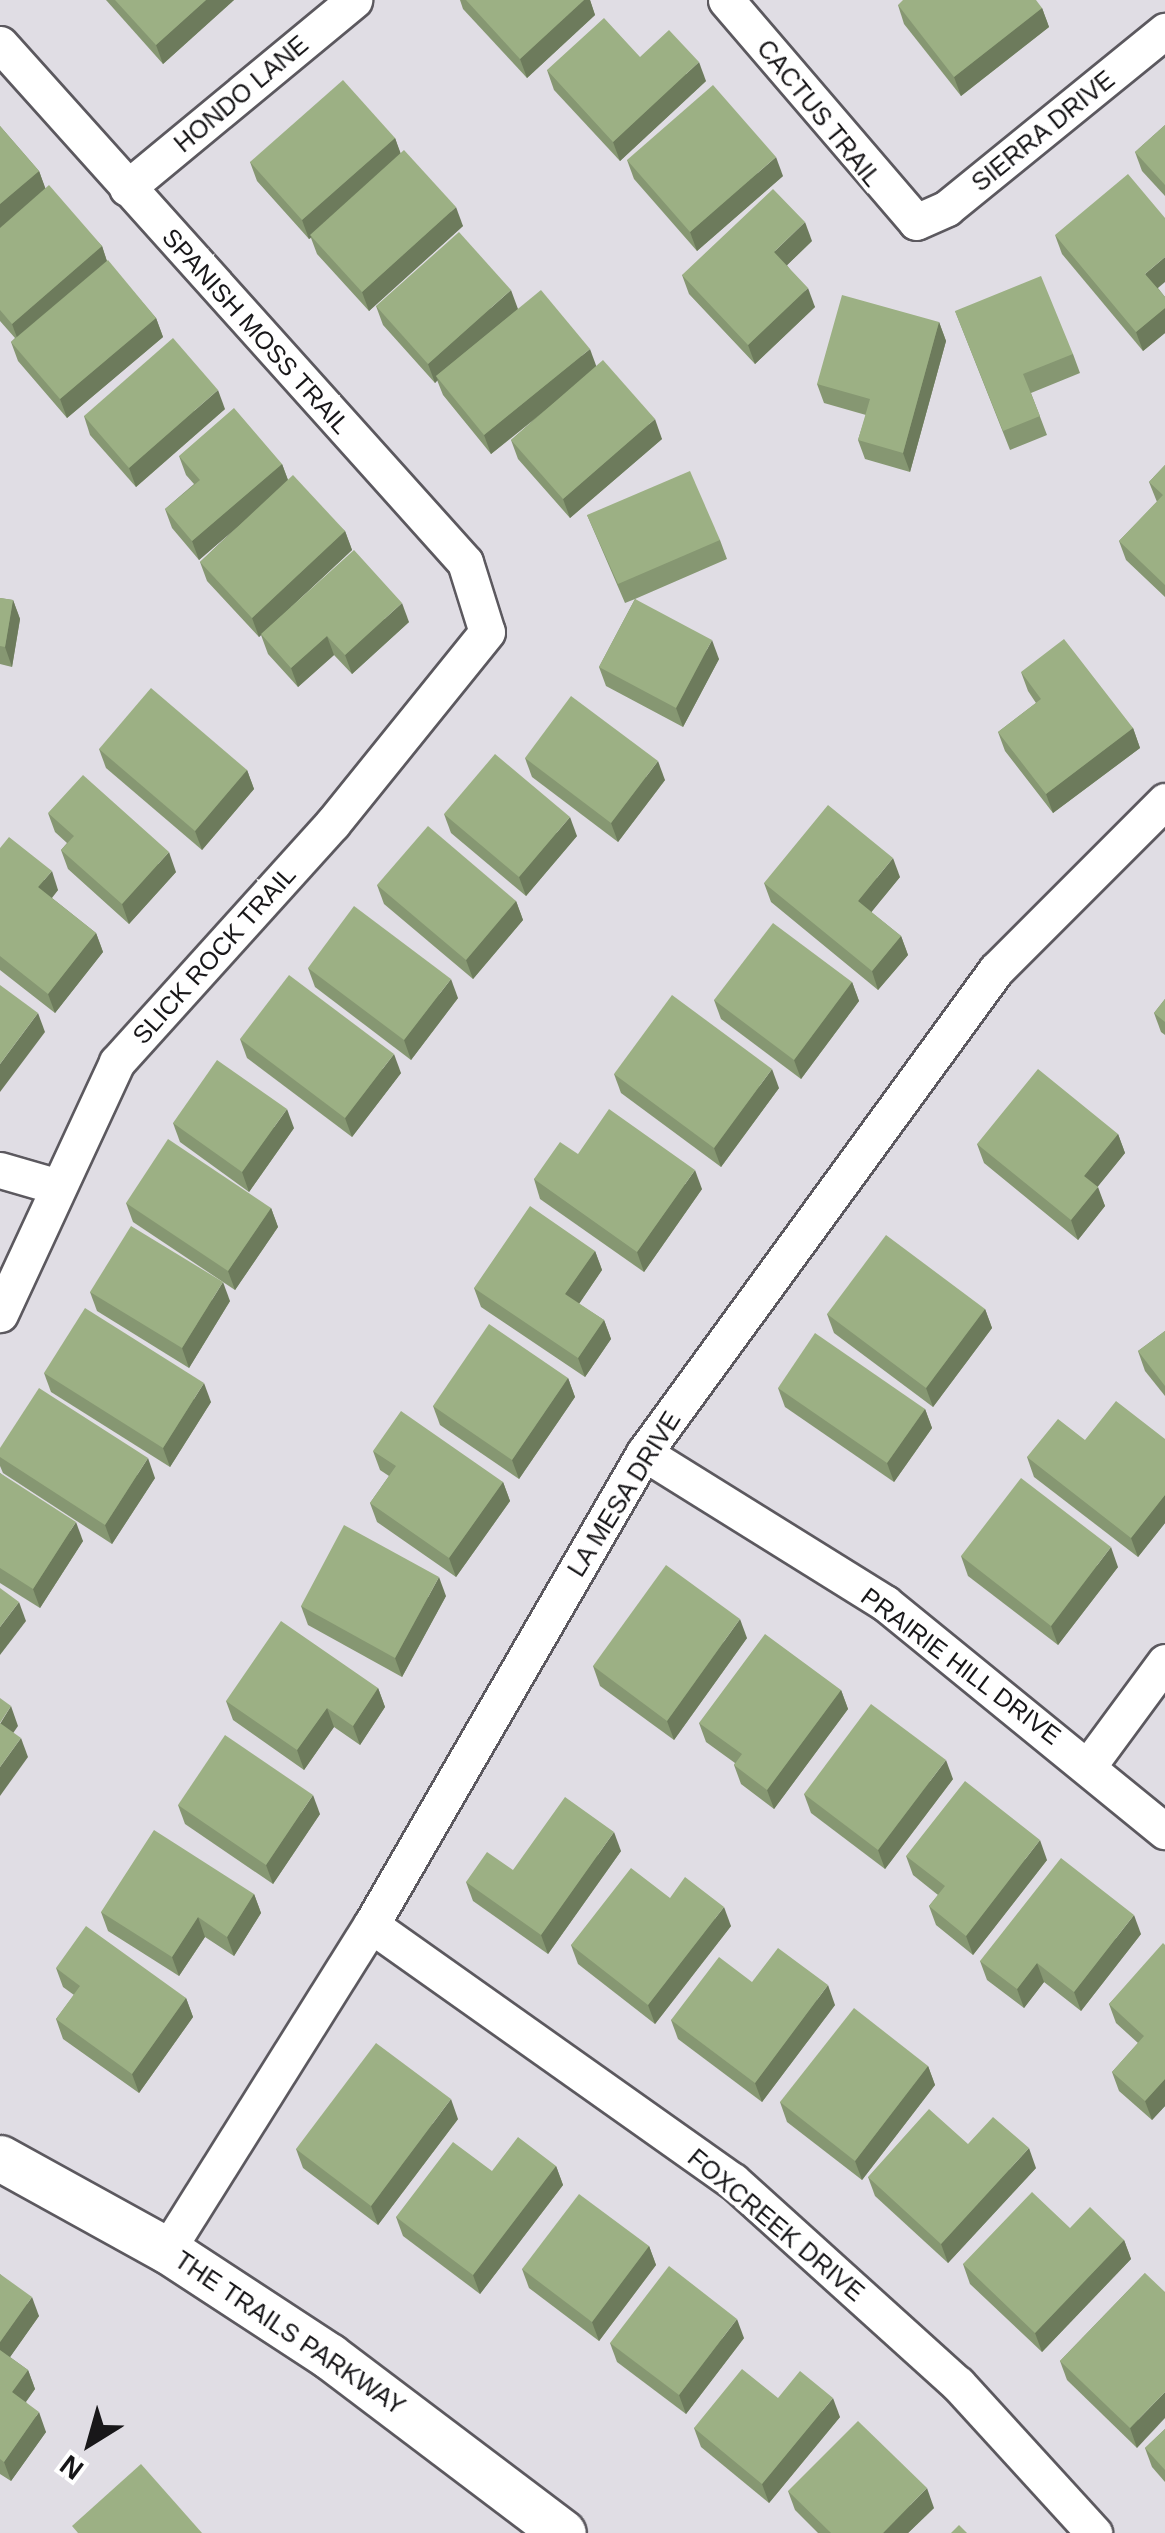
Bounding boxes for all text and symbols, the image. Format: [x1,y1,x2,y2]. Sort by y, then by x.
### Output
street label: HONDO LANE [168,29,314,159]
street label: CACTUS TRAIL [751,33,887,193]
street label: SIERRA DRIVE [965,64,1121,198]
street label: SPANISH MOSS TRAIL [156,222,356,440]
street label: SLICK ROCK TRAIL [126,860,302,1050]
street label: LA MESA DRIVE [560,1405,688,1583]
street label: PRAIRIE HILL DRIVE [855,1581,1067,1751]
street label: FOXCREEK DRIVE [682,2143,870,2307]
street label: THE TRAILS PARKWAY [169,2245,411,2421]
north arrow [40,2393,140,2493]
text: N [54,2449,89,2486]

